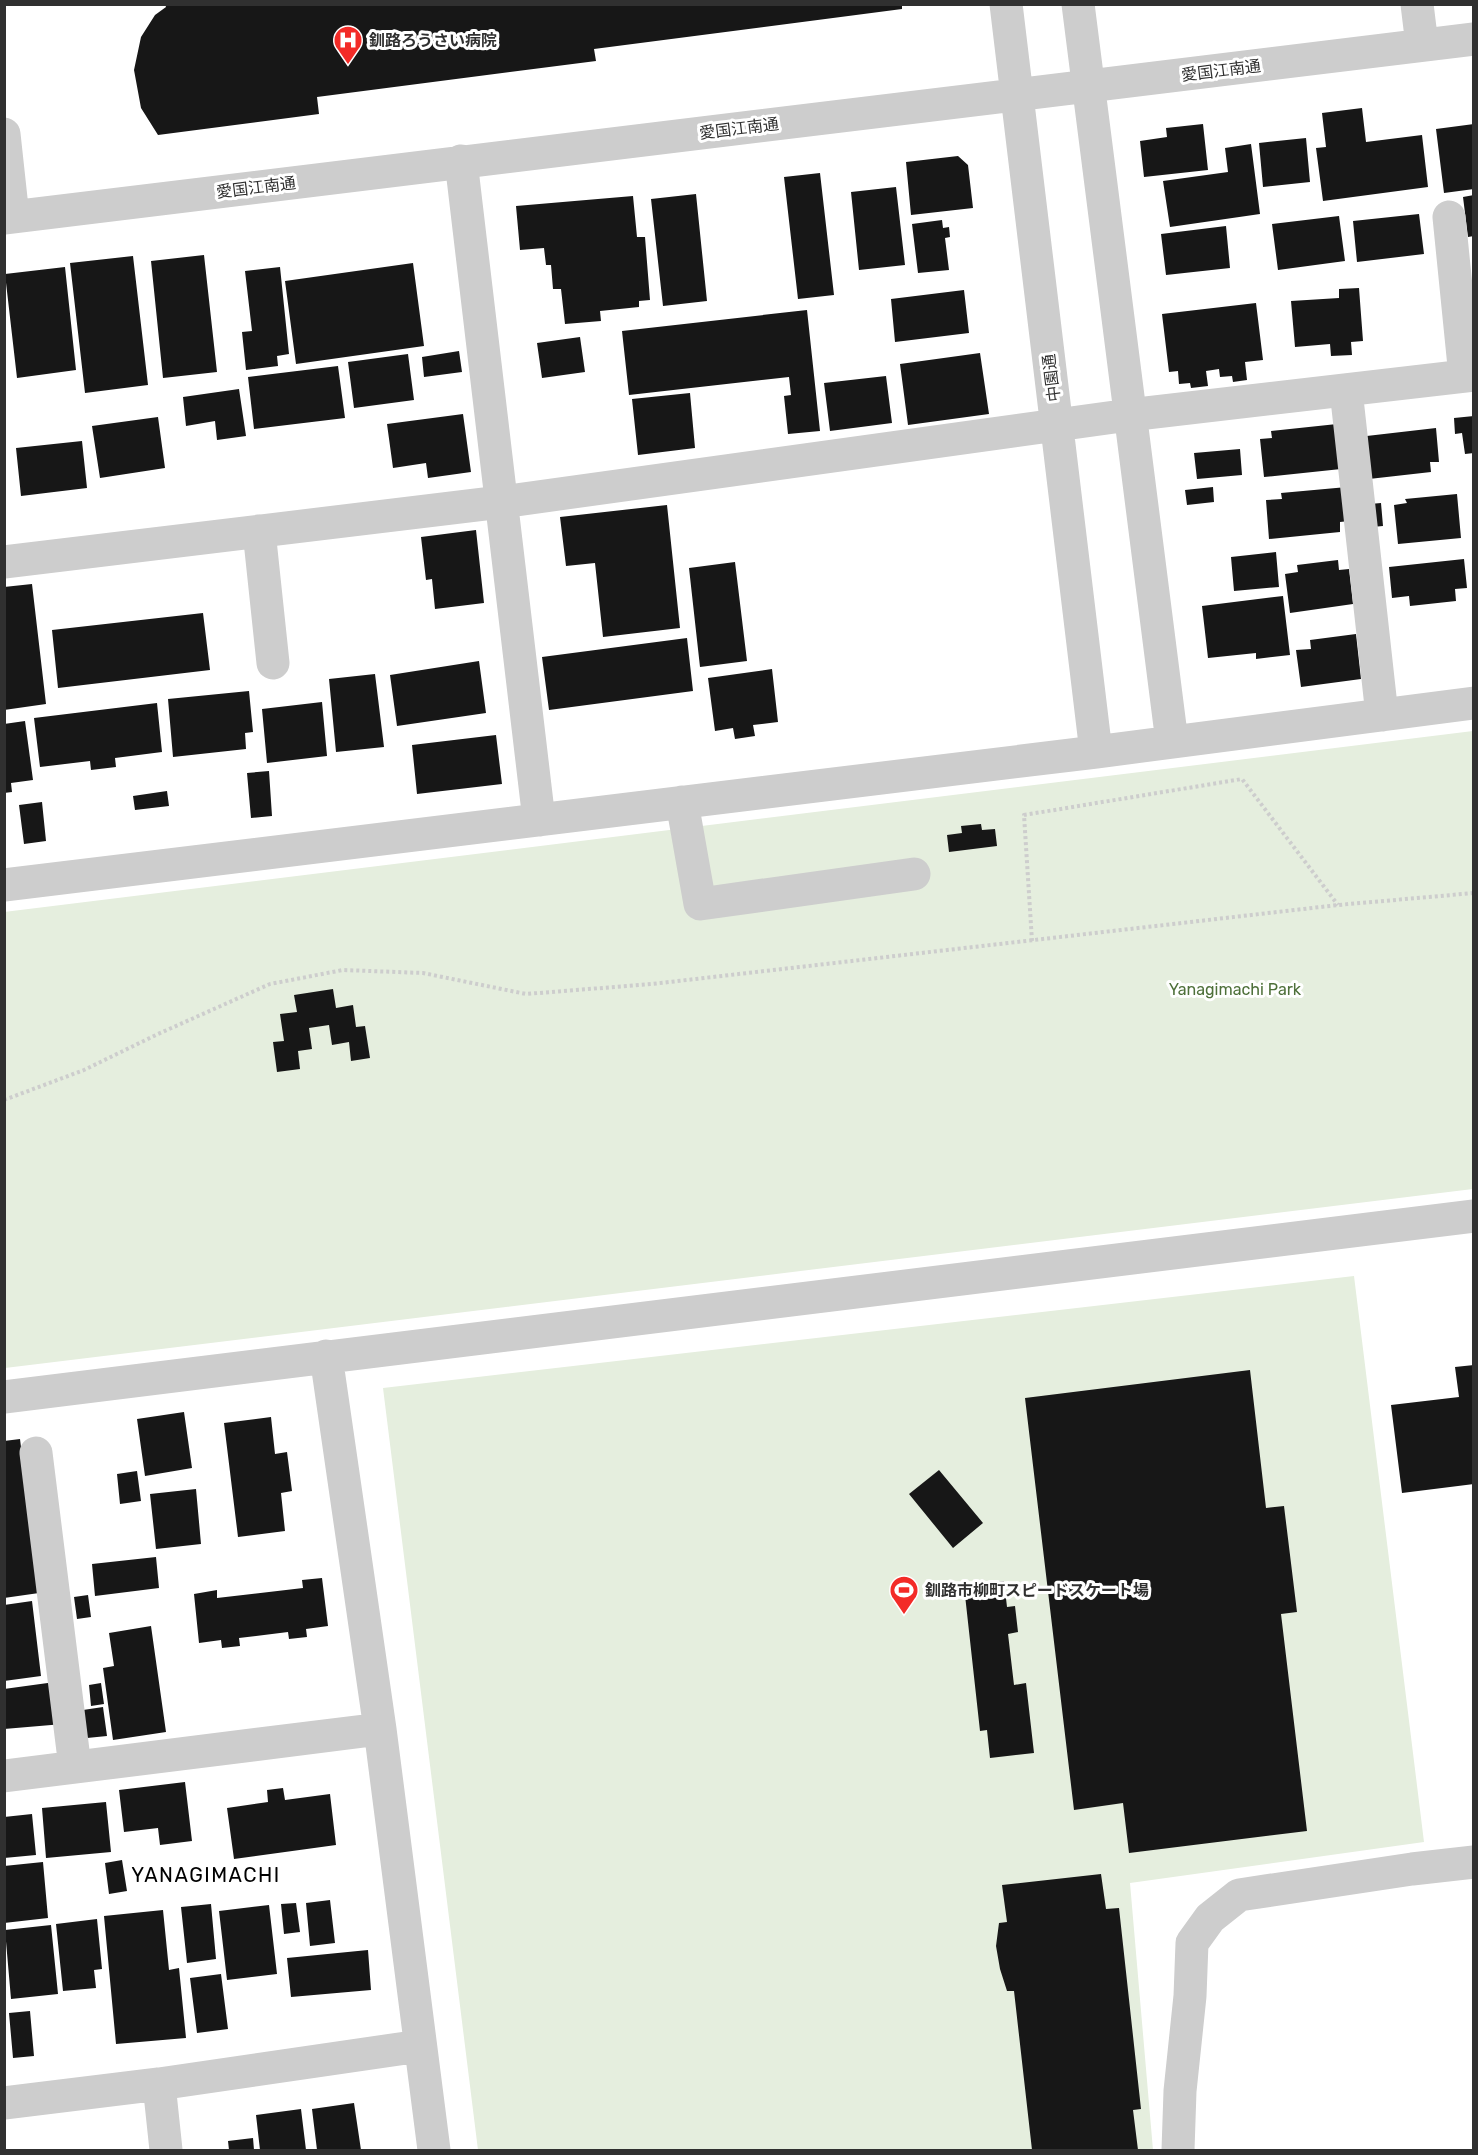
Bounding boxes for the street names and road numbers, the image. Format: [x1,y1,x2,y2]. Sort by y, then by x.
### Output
street label: 愛国江南通 [1180,56,1262,85]
street label: 愛国江南通 [698,114,780,143]
street label: 愛国江南通 [215,173,297,202]
street label: 中園通 [1039,353,1064,403]

